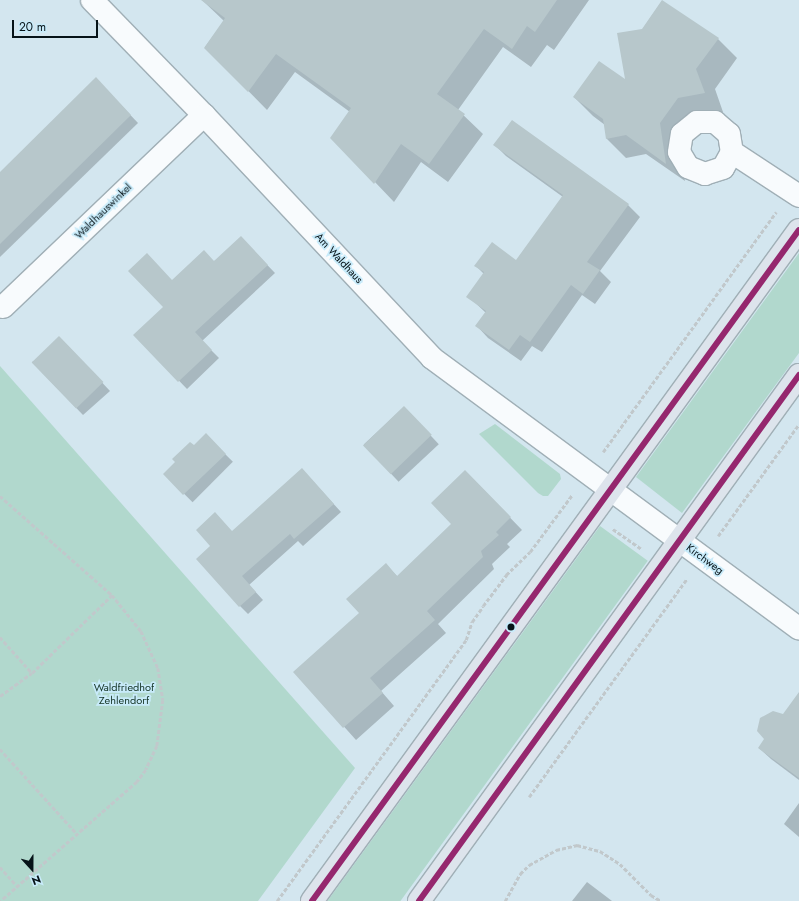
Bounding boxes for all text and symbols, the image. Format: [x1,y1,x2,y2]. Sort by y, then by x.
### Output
scale bar [14,12,100,38]
text: 20 m [19,18,46,36]
street label: Waldhauswinkel [72,181,134,241]
street label: Am Waldhaus [312,230,366,286]
street label: Kirchweg [684,541,726,577]
unlabelled marker [506,622,516,632]
park label: Waldfriedhof Zehlendorf [94,681,154,707]
north arrow [12,849,52,889]
text: N [29,871,43,889]

